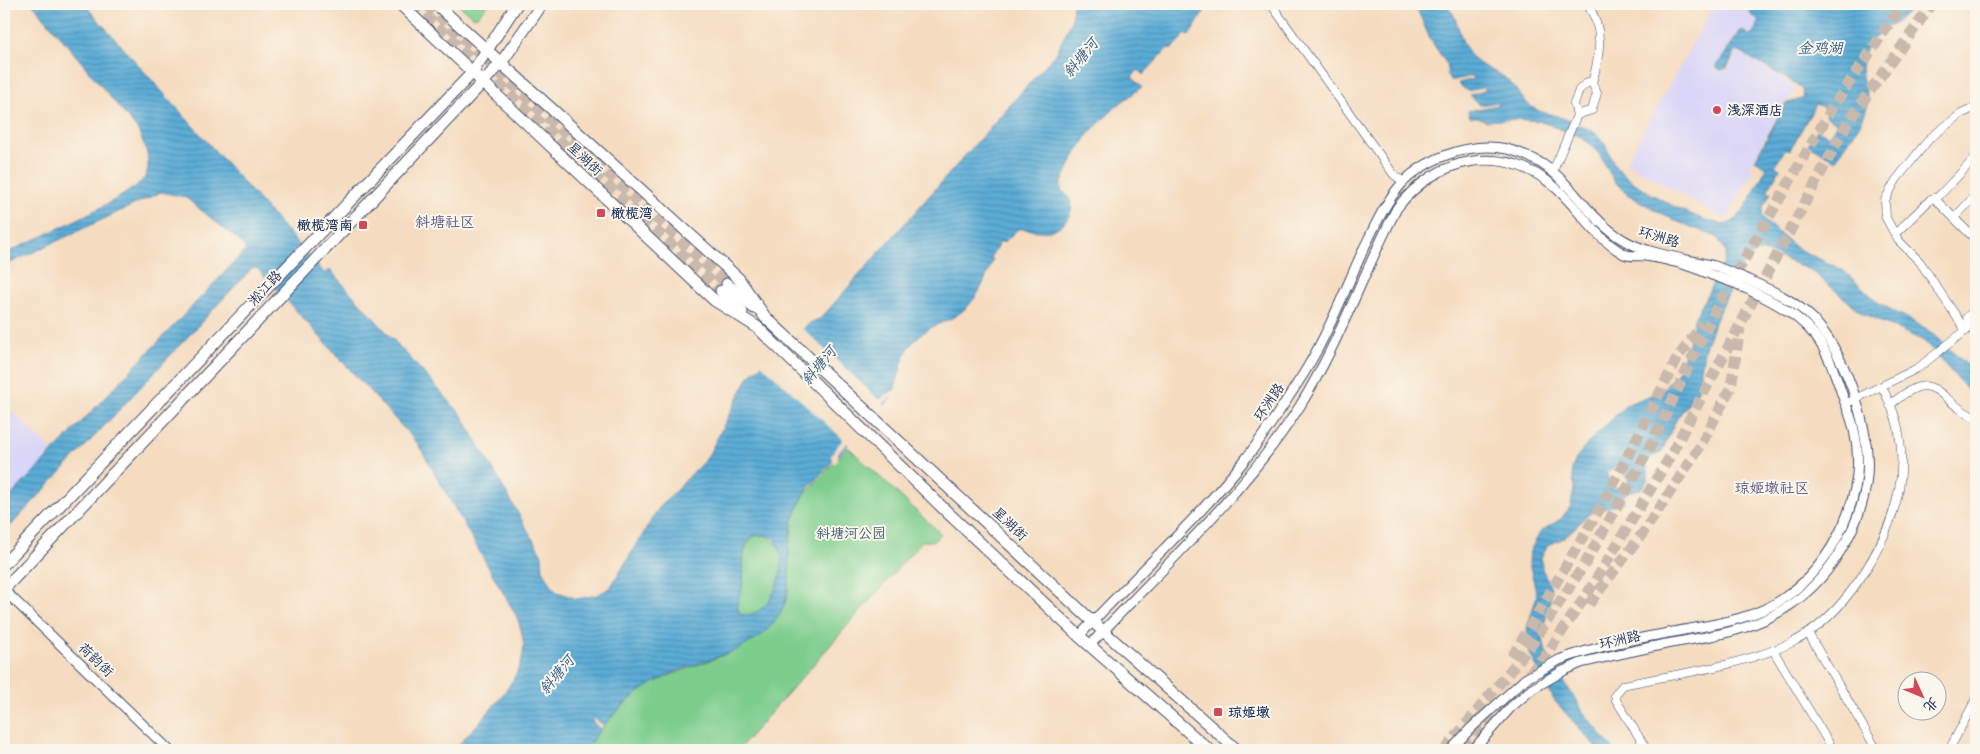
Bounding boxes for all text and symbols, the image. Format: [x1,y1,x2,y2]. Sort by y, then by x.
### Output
water label: 斜塘河 [1059,32,1105,81]
water label: 金鸡湖 [1797,39,1844,58]
place label: 浅深酒店 [1727,102,1783,119]
marker: 浅深酒店 [1711,104,1723,116]
street label: 星湖街 [564,138,606,180]
place label: 橄榄湾 [611,205,653,222]
marker: 橄榄湾 [595,207,607,219]
district label: 斜塘社区 [415,213,475,232]
place label: 橄榄湾南 [297,217,353,234]
marker: 橄榄湾南 [357,219,369,231]
street label: 环洲路 [1636,223,1682,251]
street label: 淞江路 [244,267,286,309]
water label: 斜塘河 [797,340,843,389]
street label: 环洲路 [1250,380,1288,424]
district label: 琼姬墩社区 [1734,479,1810,498]
street label: 星湖街 [989,503,1031,545]
park label: 斜塘河公园 [816,525,886,542]
street label: 环洲路 [1598,627,1642,653]
street label: 荷韵街 [75,639,117,681]
water label: 斜塘河 [535,649,581,698]
north arrow [1898,672,1948,722]
text: 北 [1920,694,1942,716]
place label: 琼姬墩 [1228,704,1270,721]
marker: 琼姬墩 [1212,706,1224,718]

